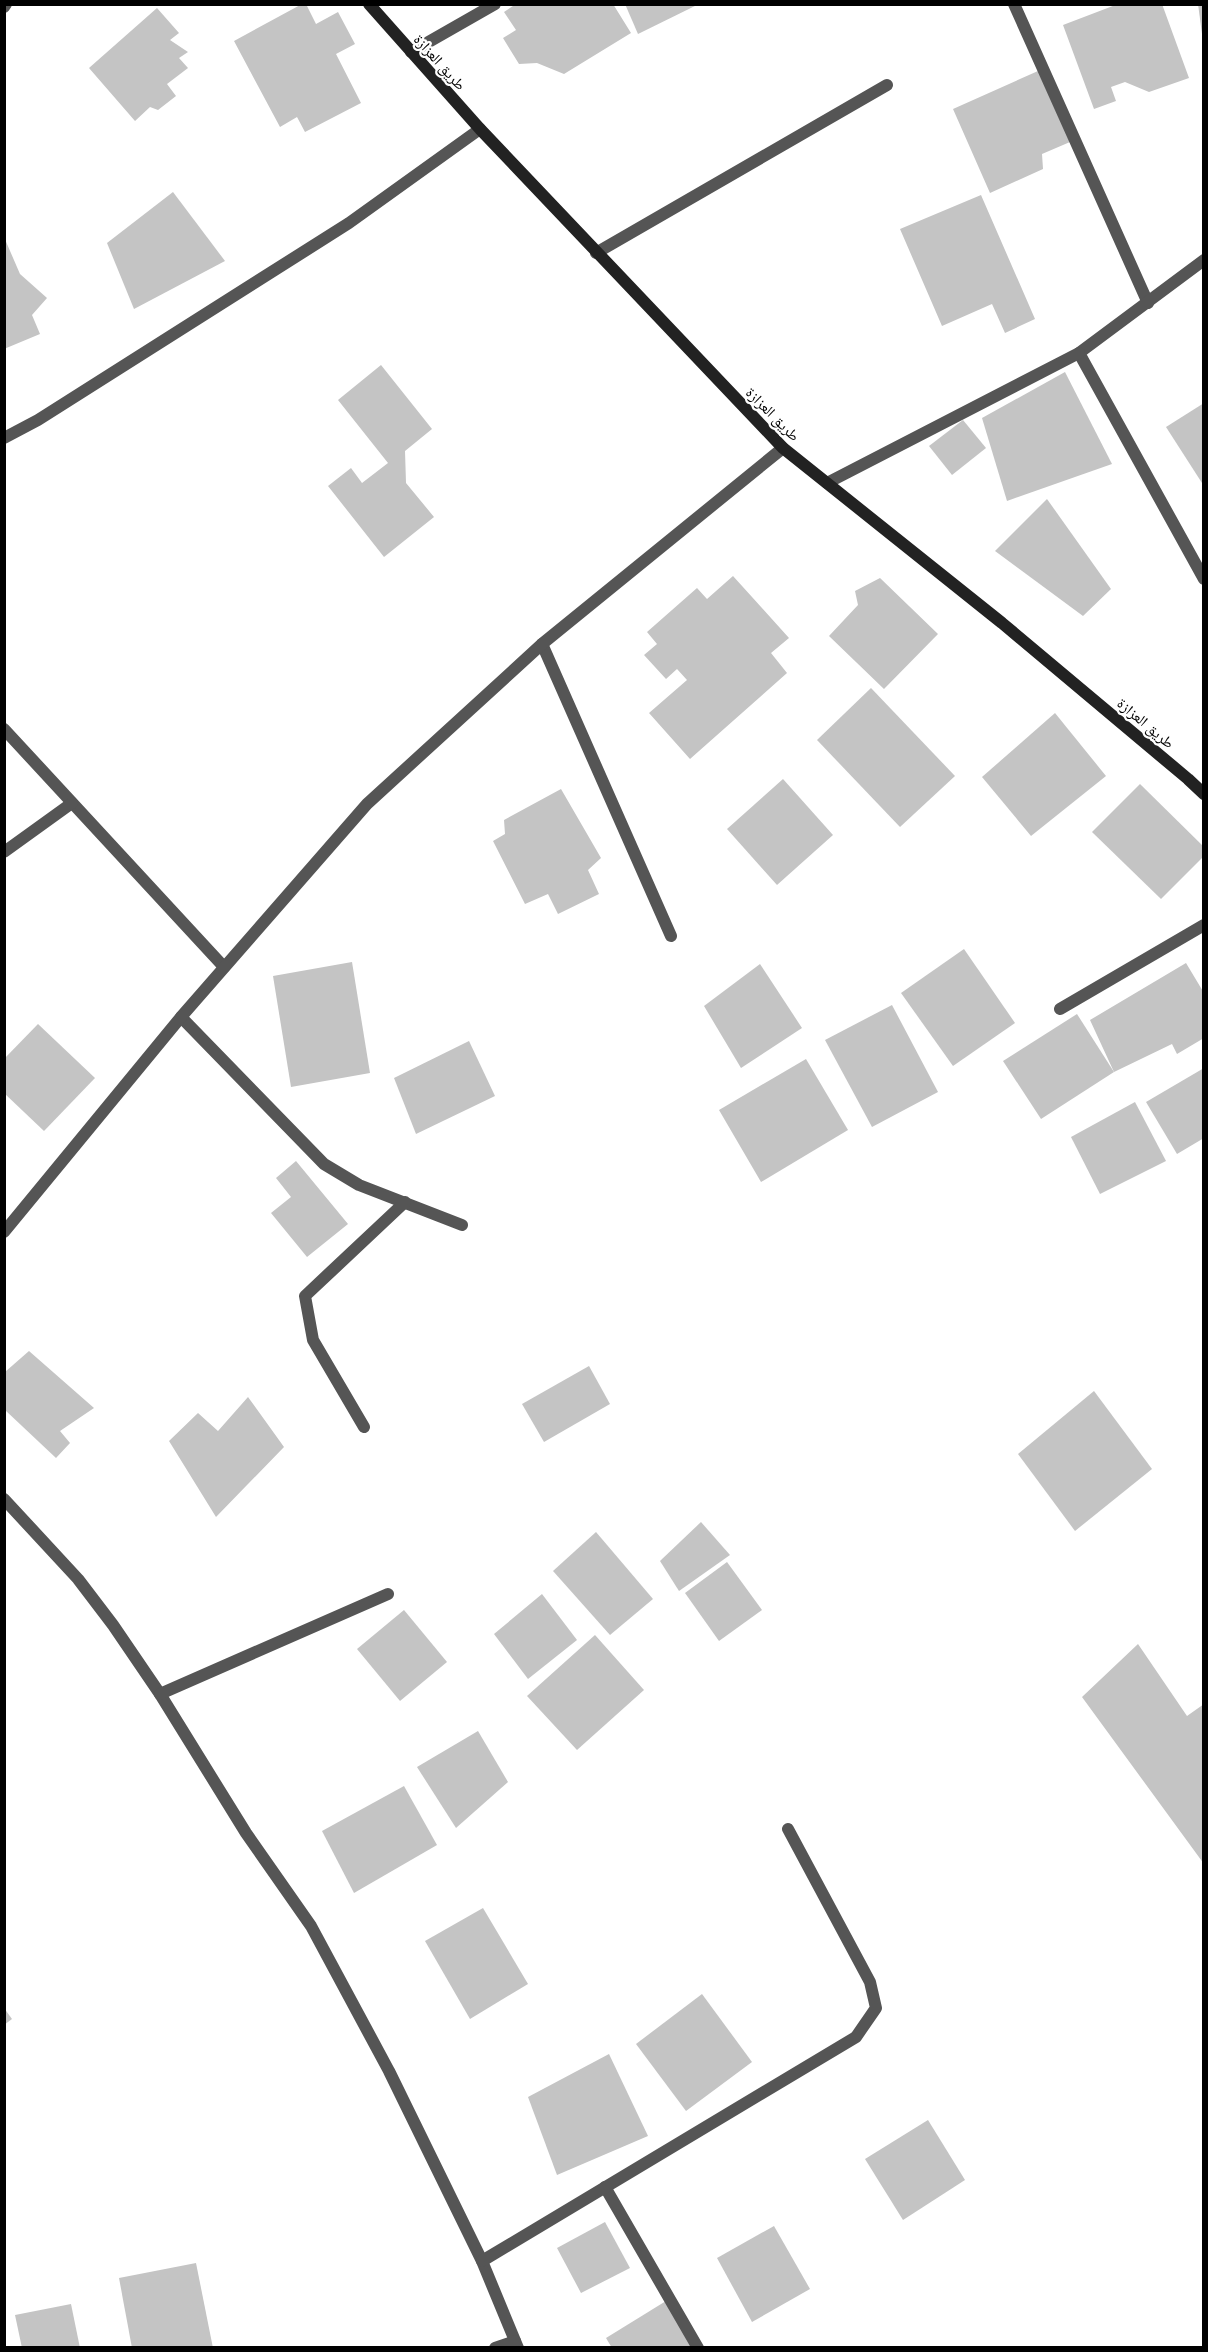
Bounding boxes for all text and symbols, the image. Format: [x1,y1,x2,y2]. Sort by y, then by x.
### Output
street label: طريق العزازة [409,30,470,95]
street label: طريق العزازة [741,383,804,446]
street label: طريق العزازة [1113,693,1179,753]

